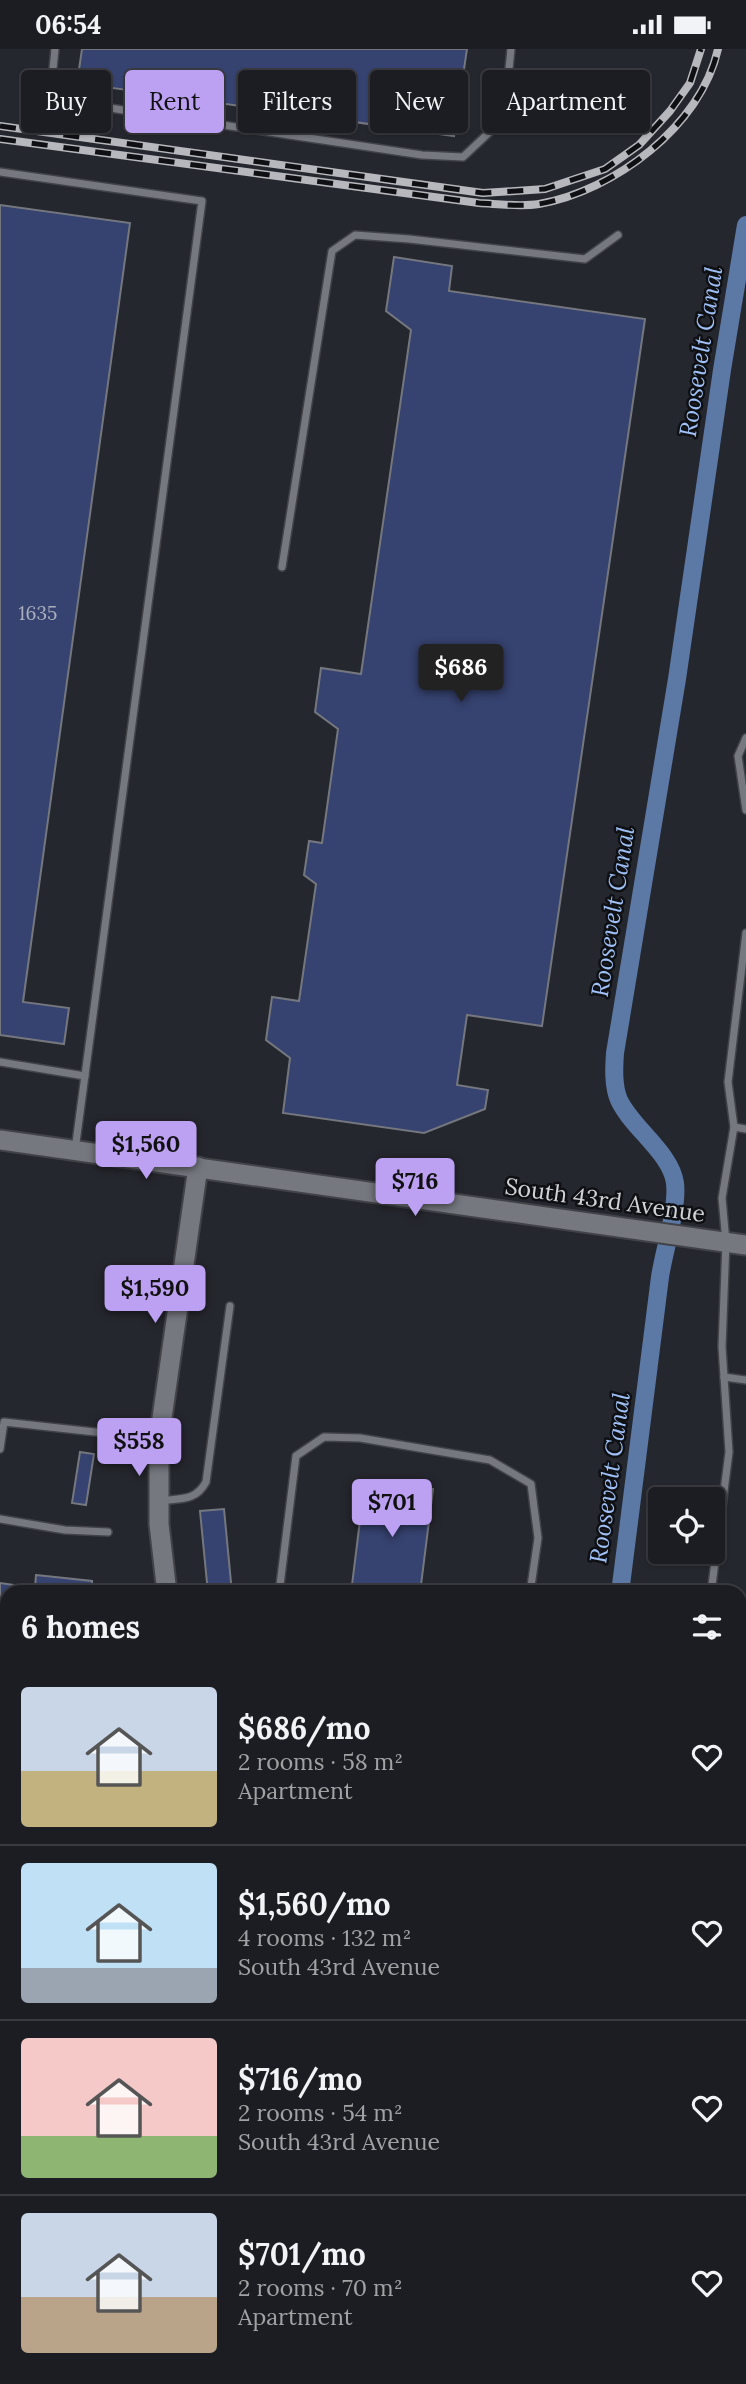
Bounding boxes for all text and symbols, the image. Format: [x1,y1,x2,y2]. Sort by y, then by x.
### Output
text: 06:54 [35,8,102,41]
chip: Buy [21,70,111,133]
chip: Rent [125,70,224,133]
chip: Filters [238,70,356,133]
chip: New [370,70,468,133]
chip: Apartment [482,70,650,133]
water label: Roosevelt Canal [672,264,729,439]
house number: 1635 [19,601,57,625]
pin: $686 [420,645,502,704]
text: $686 [434,652,488,681]
water label: Roosevelt Canal [584,824,641,999]
pin: $1,560 [89,1121,203,1181]
text: $1,560 [112,1129,180,1158]
pin: $716 [374,1159,456,1218]
text: $716 [392,1166,438,1195]
street label: South 43rd Avenue [503,1171,707,1228]
pin: $1,590 [98,1265,212,1325]
text: $1,590 [121,1273,189,1302]
water label: Roosevelt Canal [582,1391,637,1565]
pin: $558 [98,1419,180,1478]
text: $558 [113,1426,165,1455]
pin: $701 [351,1479,433,1539]
text: $701 [368,1487,416,1516]
map controls [648,1487,725,1564]
button: locate [648,1487,725,1564]
text: 6 homes [21,1608,140,1646]
icon: filters [688,1608,726,1646]
text: $686/mo [238,1709,370,1747]
icon: home [77,1715,161,1799]
icon: heart [688,1738,726,1776]
text: 2 rooms · 58 m² [238,1747,403,1776]
text: Apartment [238,1776,353,1805]
text: $1,560/mo [238,1885,391,1923]
icon: home [77,1891,161,1975]
icon: heart [688,1914,726,1952]
text: 4 rooms · 132 m² [238,1923,411,1952]
text: South 43rd Avenue [238,1952,440,1981]
text: $716/mo [238,2060,362,2098]
icon: home [77,2066,161,2150]
icon: heart [688,2089,726,2127]
text: 2 rooms · 54 m² [238,2098,403,2127]
text: South 43rd Avenue [238,2127,440,2156]
text: $701/mo [238,2235,366,2273]
icon: home [77,2241,161,2325]
icon: heart [688,2264,726,2302]
text: 2 rooms · 70 m² [238,2273,403,2302]
text: Apartment [238,2302,353,2331]

